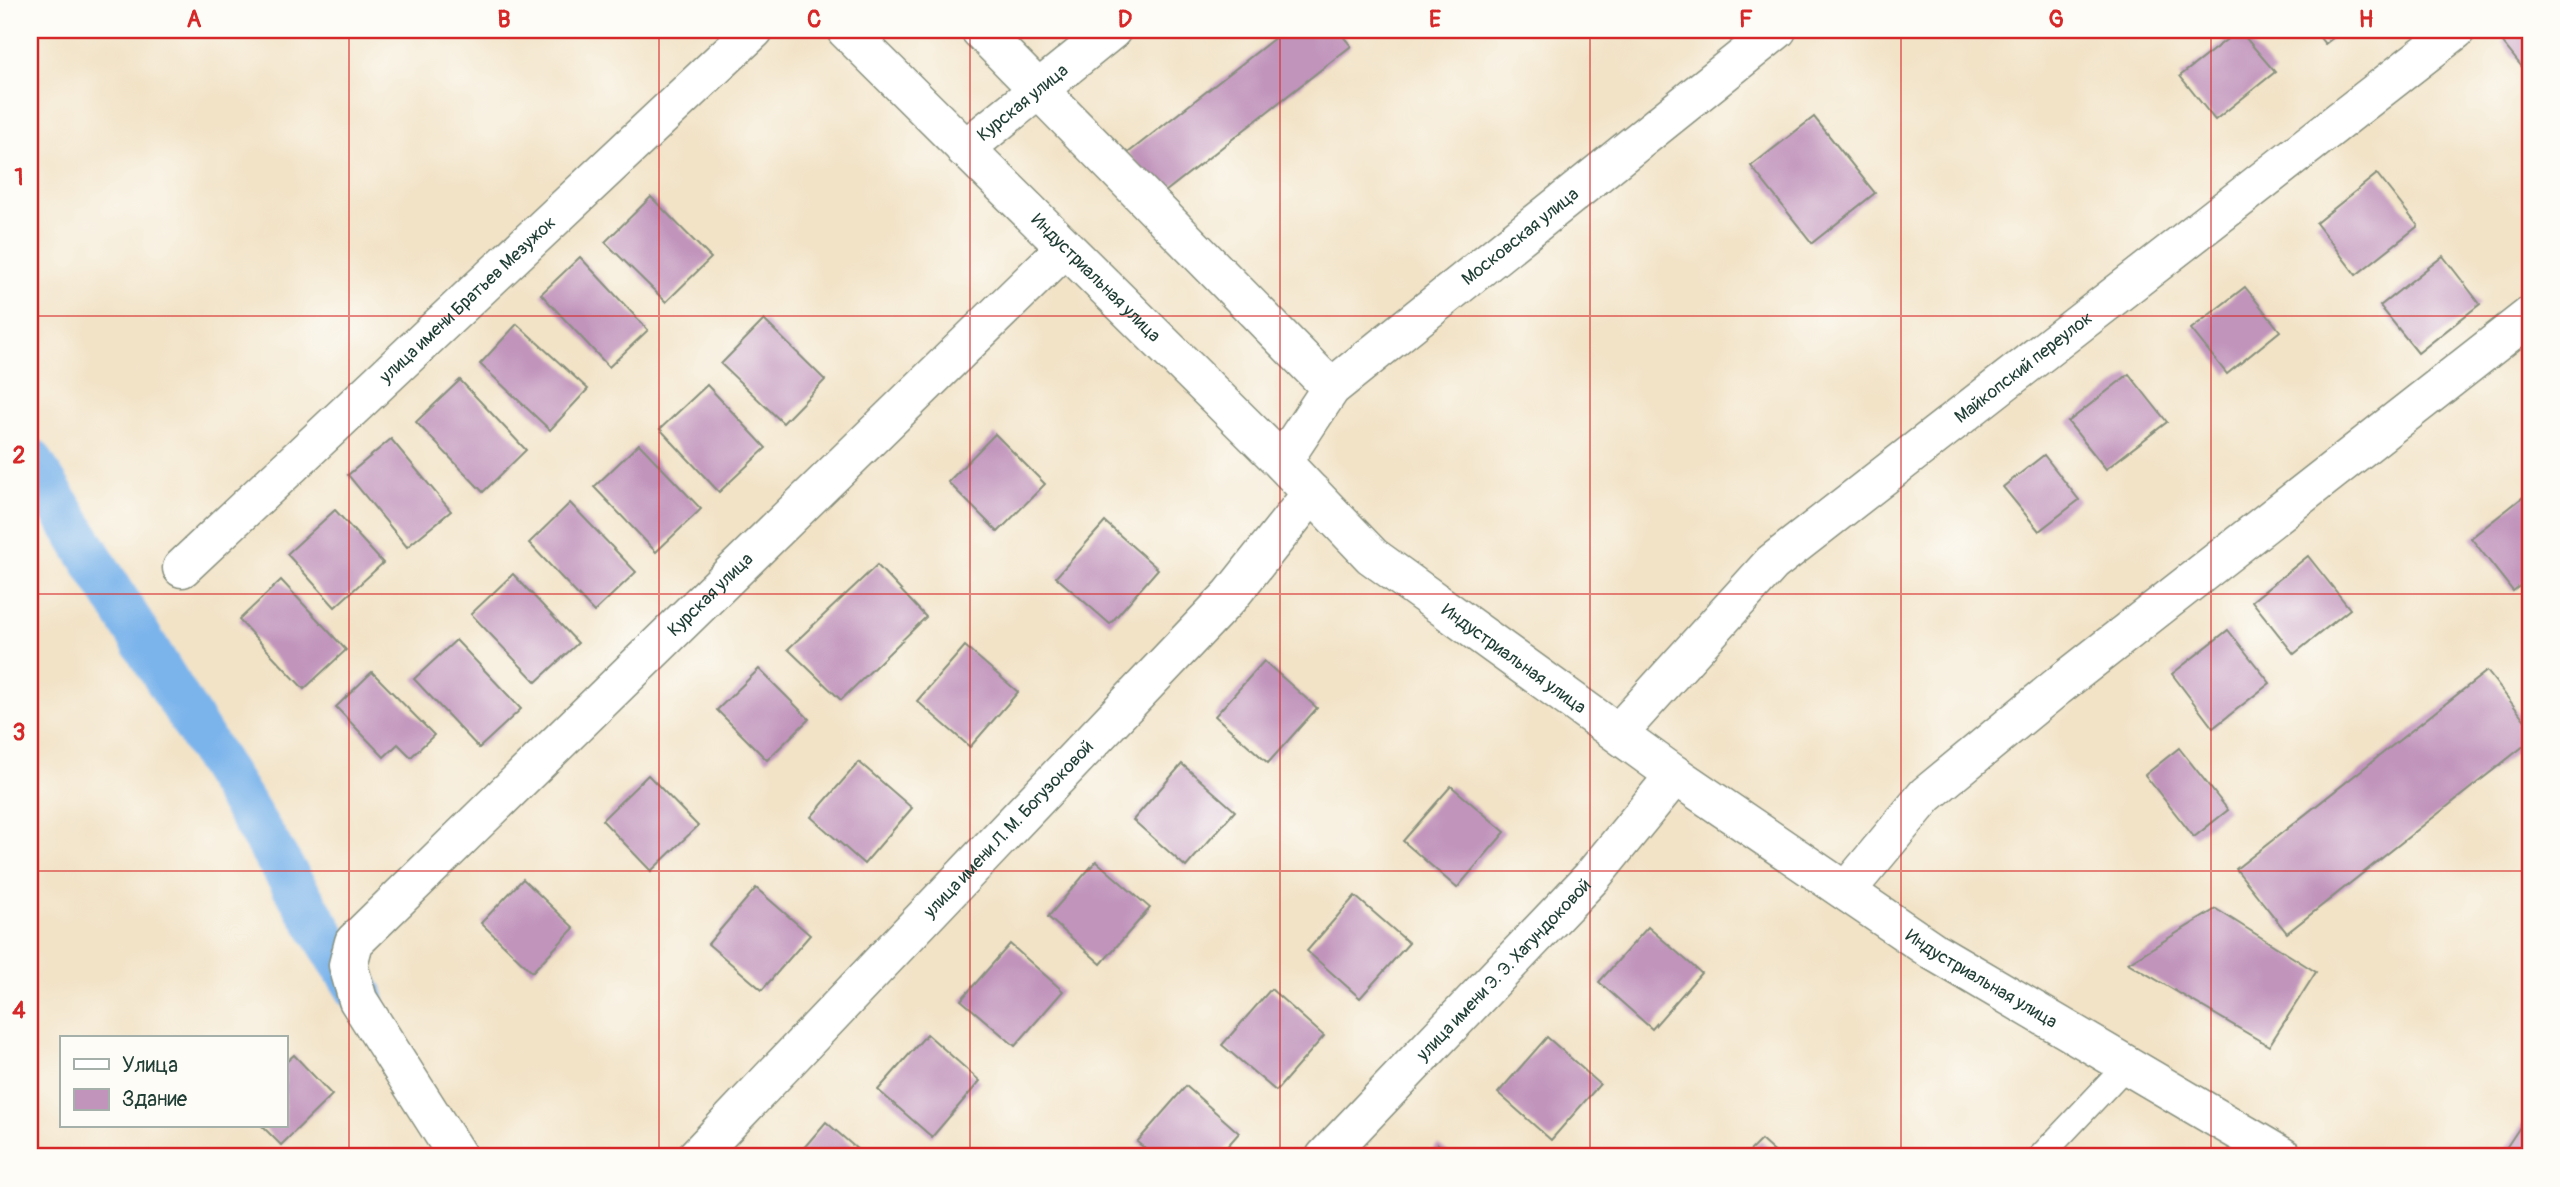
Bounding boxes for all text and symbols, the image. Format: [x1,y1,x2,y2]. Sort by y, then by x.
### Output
text: A [187,5,202,34]
text: B [497,5,511,34]
text: C [807,5,821,34]
text: D [1118,5,1132,34]
text: E [1429,5,1441,34]
text: F [1739,5,1753,34]
text: G [2048,5,2064,34]
text: H [2359,5,2373,34]
street label: Курская улица [972,59,1073,146]
text: 1 [15,163,24,192]
street label: Московская улица [1457,182,1583,290]
street label: Индустриальная улица [1026,209,1166,347]
street label: улица имени Братьев Мезужок [374,211,561,389]
street label: Майкопский переулок [1950,306,2097,428]
text: 2 [13,441,26,470]
street label: Курская улица [663,548,758,641]
street label: Индустриальная улица [1437,598,1591,719]
text: 3 [13,718,25,747]
street label: улица имени Л. М. Богузоковой [918,735,1098,923]
street label: улица имени Э. Э. Хагундоковой [1411,874,1596,1066]
street label: Индустриальная улица [1901,924,2062,1033]
text: 4 [12,996,26,1025]
legend [60,1036,287,1128]
text: Улица [122,1052,178,1079]
text: Здание [122,1086,188,1113]

